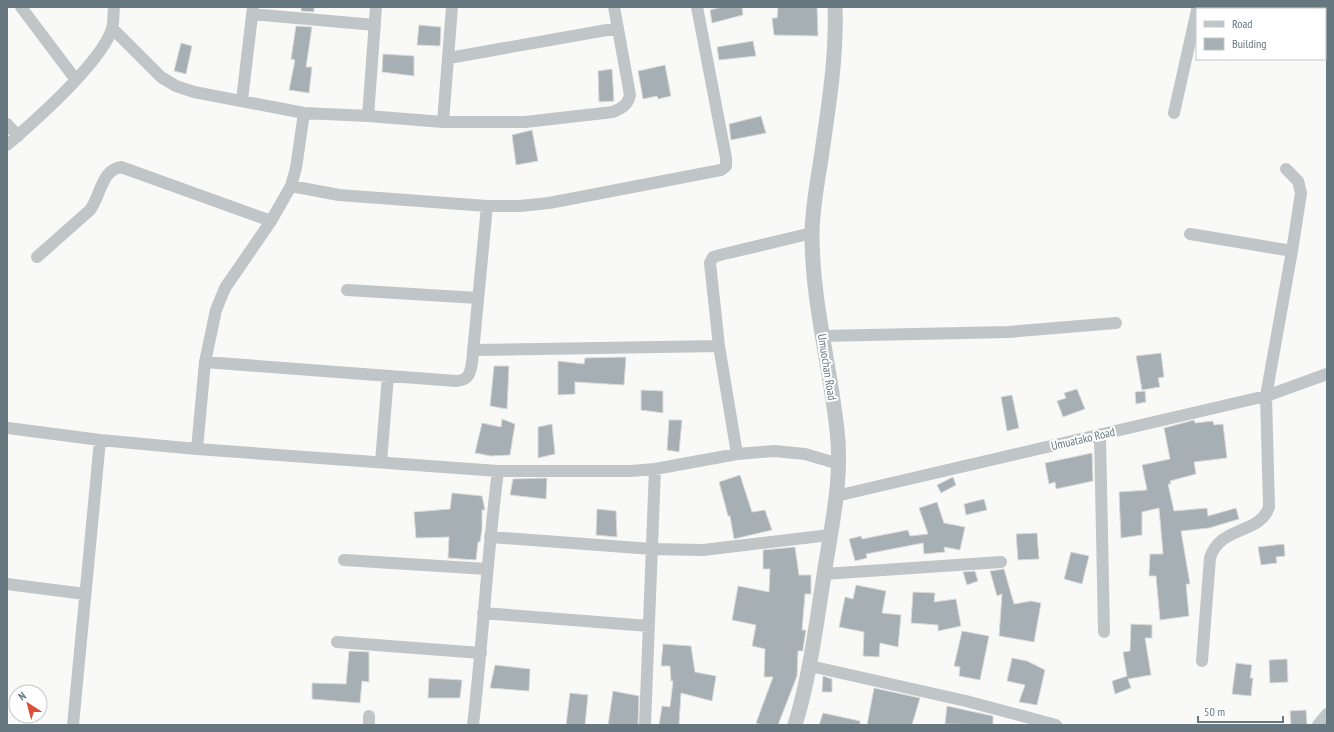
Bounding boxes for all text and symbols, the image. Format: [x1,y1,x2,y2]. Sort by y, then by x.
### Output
legend [1196,8,1326,60]
text: Road [1232,16,1252,31]
text: Building [1232,36,1267,51]
street label: Umuochan Road [815,333,840,401]
street label: Umuatako Road [1050,424,1116,453]
north arrow [8,684,48,724]
text: N [16,688,29,703]
scale bar [1198,698,1283,724]
text: 50 m [1204,704,1225,719]

